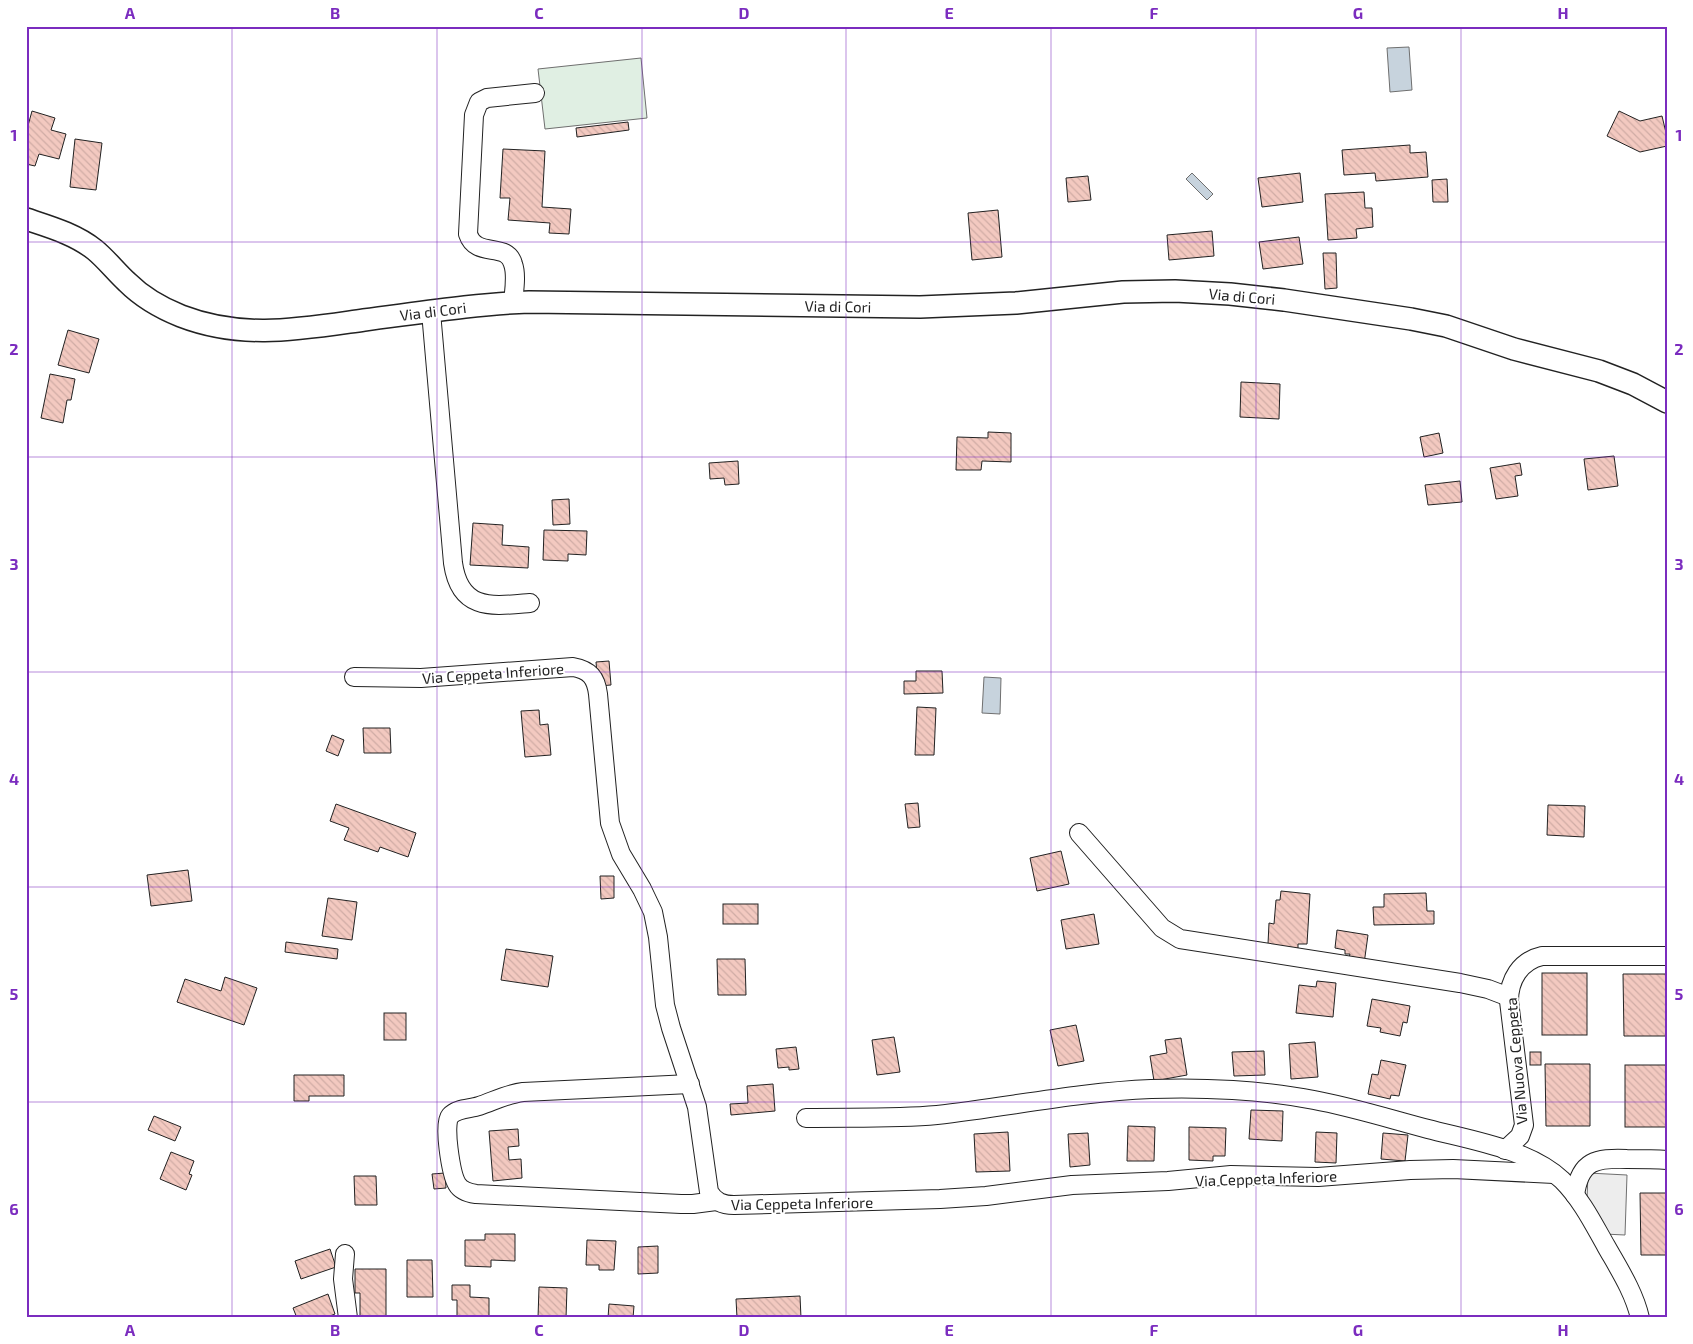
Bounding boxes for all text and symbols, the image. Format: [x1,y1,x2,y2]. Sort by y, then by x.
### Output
text: A [125,3,136,22]
text: B [330,3,340,22]
text: C [534,3,544,22]
text: D [739,3,750,22]
text: E [944,3,954,22]
text: F [1150,3,1159,22]
text: G [1353,3,1363,22]
text: H [1557,3,1569,22]
text: 1 [11,125,17,144]
text: 1 [1676,125,1682,144]
street label: Via di Cori [1208,284,1276,308]
street label: Via di Cori [804,296,872,316]
street label: Via di Cori [399,298,467,324]
text: 2 [9,339,19,358]
text: 2 [1674,339,1684,358]
text: 3 [9,554,19,573]
text: 3 [1674,554,1684,573]
street label: Via Ceppeta Inferiore [421,659,565,687]
text: 4 [9,769,19,788]
text: 4 [1674,769,1684,788]
text: 5 [10,984,19,1003]
text: 5 [1675,984,1684,1003]
street label: Via Nuova Ceppeta [1501,997,1531,1125]
street label: Via Ceppeta Inferiore [1195,1167,1337,1189]
street label: Via Ceppeta Inferiore [731,1193,873,1213]
text: 6 [9,1199,19,1218]
text: 6 [1674,1199,1684,1218]
text: A [125,1320,136,1339]
text: B [330,1320,340,1339]
text: C [534,1320,544,1339]
text: D [739,1320,750,1339]
text: E [944,1320,954,1339]
text: F [1150,1320,1159,1339]
text: G [1353,1320,1363,1339]
text: H [1557,1320,1569,1339]

